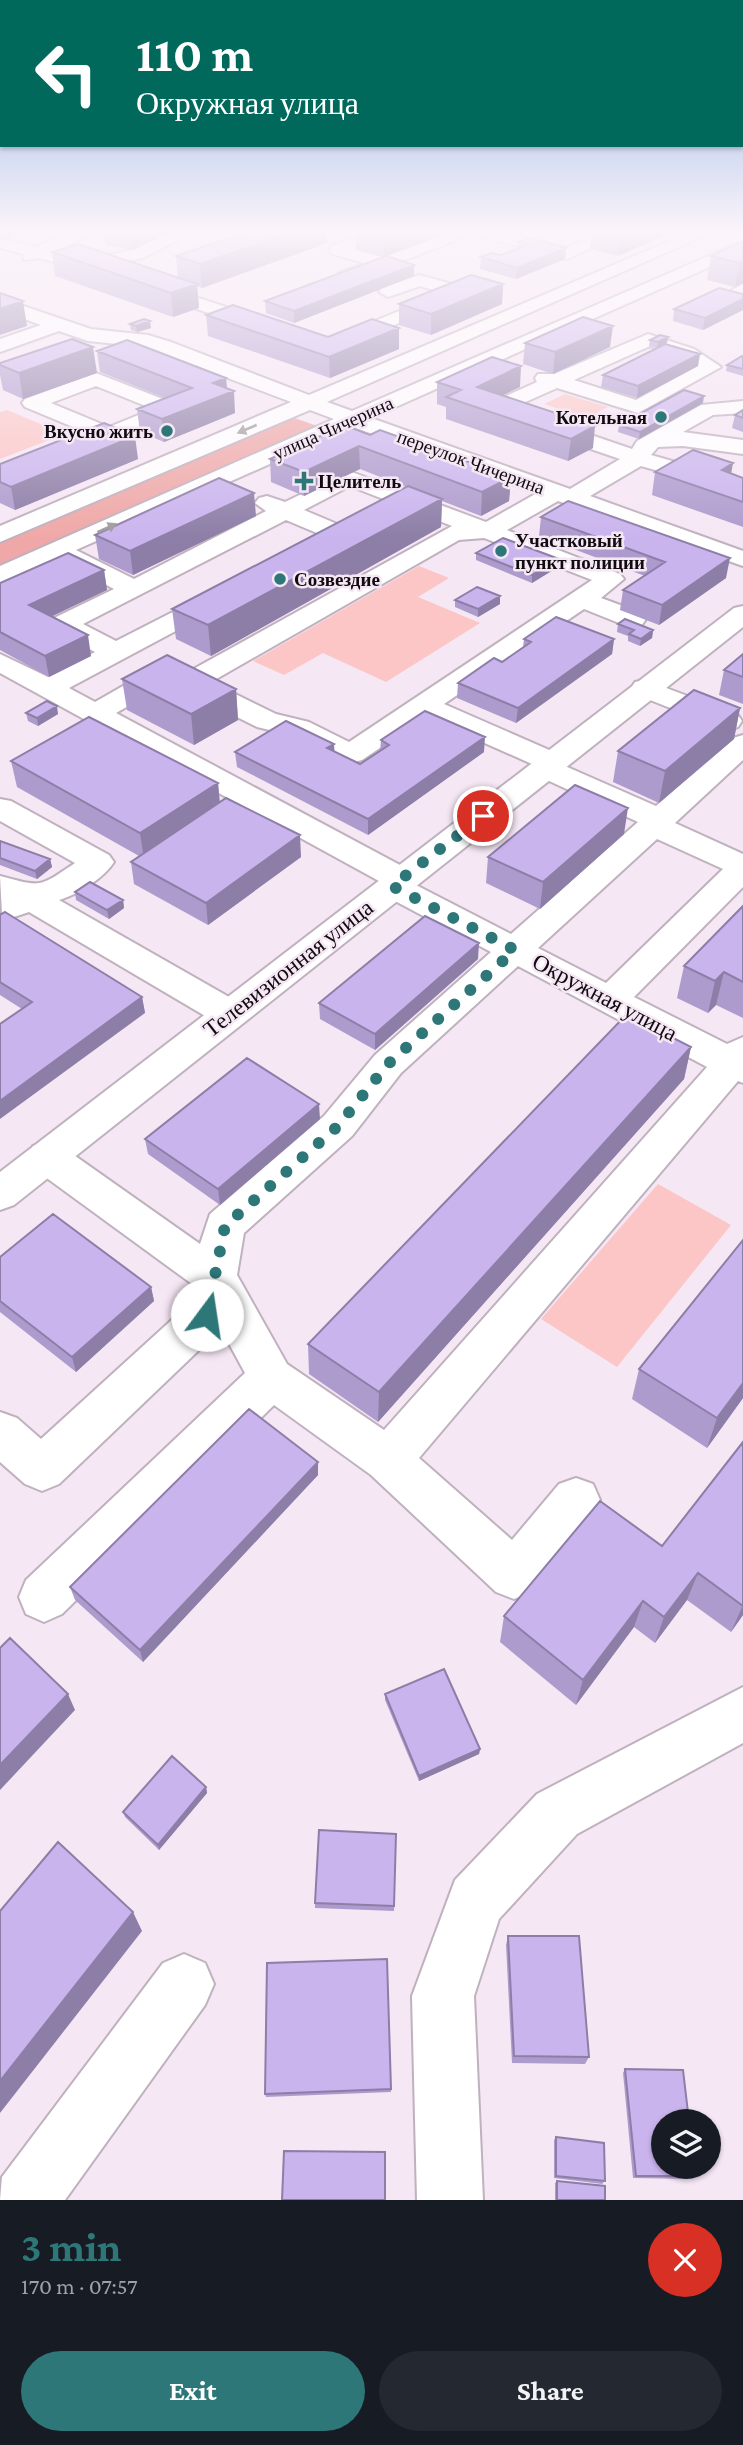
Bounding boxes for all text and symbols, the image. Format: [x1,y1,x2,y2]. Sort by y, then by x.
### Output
text: 110 m [136,27,253,82]
icon: left [21,28,112,119]
text: Окружная улица [136,85,359,121]
street label: улица Чичерина [270,392,397,464]
place label: Котельная [556,407,647,428]
marker: Котельная [653,409,669,425]
place label: Вкусно жить [44,421,153,442]
marker: Вкусно жить [159,423,175,439]
one-way arrow [237,423,257,435]
street label: переулок Чичерина [394,426,548,499]
place label: Целитель [318,471,401,492]
marker: Целитель [296,473,312,489]
one-way arrow [97,522,118,533]
place label: Участковый пункт полиции [515,530,645,573]
marker: Участковый пункт полиции [493,543,509,559]
place label: Созвездие [294,569,380,590]
marker: Созвездие [272,571,288,587]
pin [453,786,513,846]
icon: arrive [464,797,502,835]
street label: Телевизионная улица [198,894,378,1042]
street label: Окружная улица [528,948,682,1046]
position arrow [170,1278,244,1352]
map controls [651,2109,721,2179]
button: layers [651,2109,721,2179]
text: 3 min [21,2223,121,2270]
button: close [648,2223,722,2297]
text: 170 m · 07:57 [21,2273,138,2299]
button: Exit [21,2351,365,2431]
button: Share [379,2351,722,2431]

